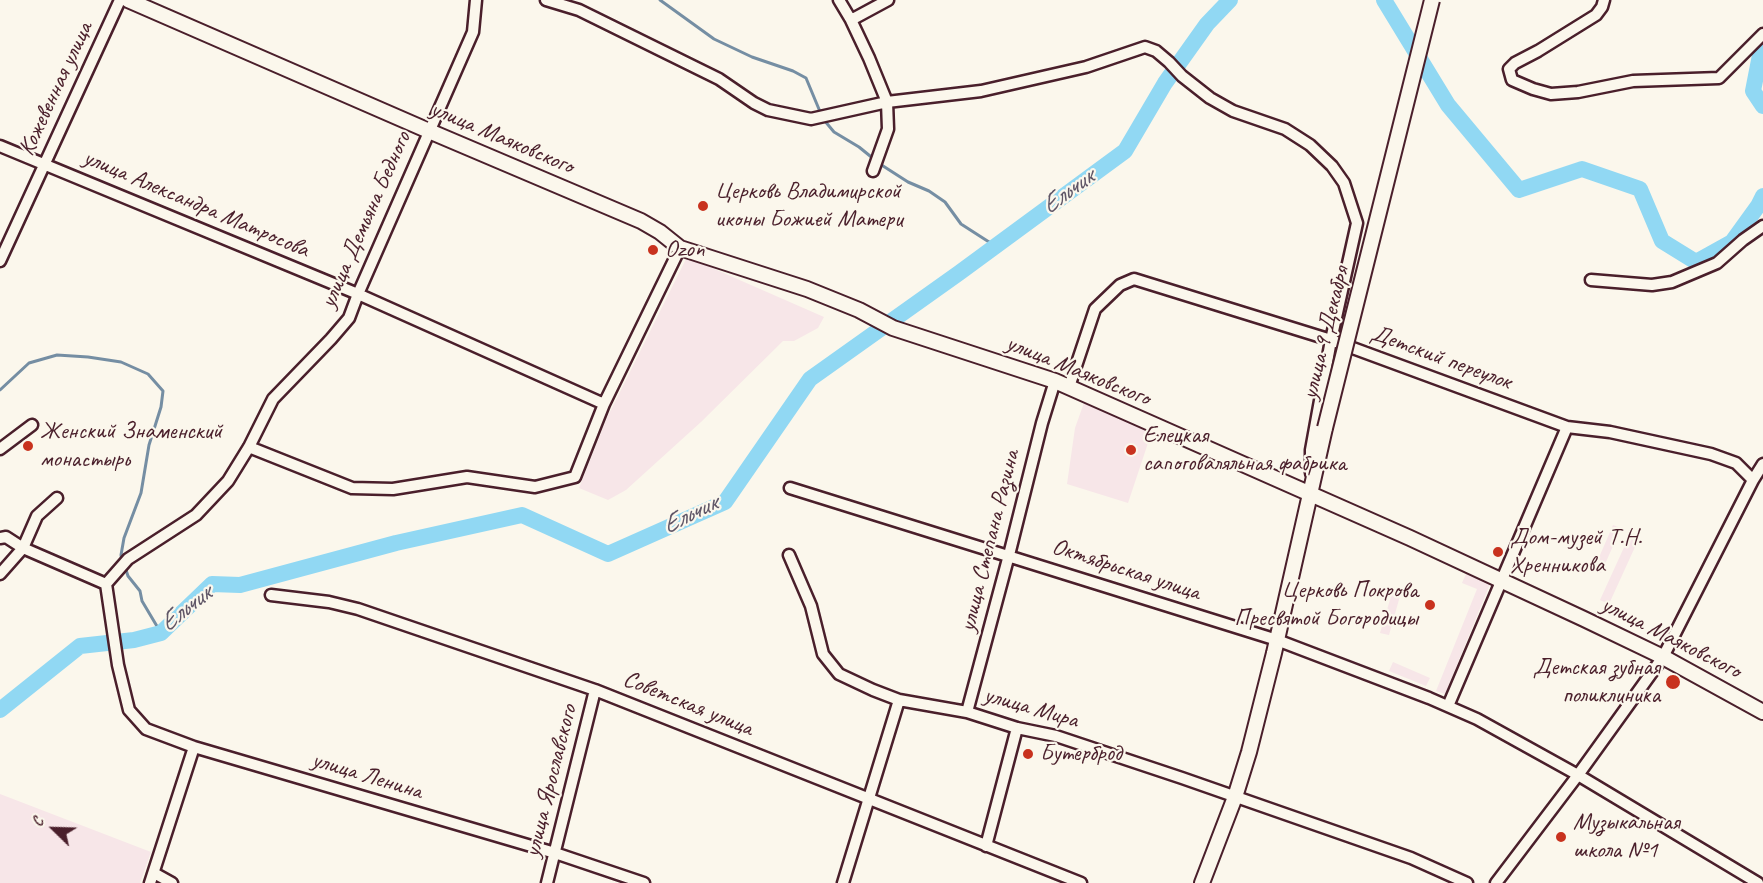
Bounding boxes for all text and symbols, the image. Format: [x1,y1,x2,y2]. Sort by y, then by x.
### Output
street label: Кожевенная улица [12,18,100,160]
street label: улица Маяковского [426,95,578,181]
street label: улица Демьяна Бедного [314,127,418,313]
street label: улица Александра Матросова [79,143,313,265]
water label: Ельчик [1035,162,1101,222]
place label: Церковь Владимирской иконы Божией Матери [715,178,903,234]
marker: Церковь Владимирской иконы Божией Матери [696,199,710,213]
place label: Ozon [665,236,704,264]
marker: Ozon [646,243,660,257]
street label: улица 9 Декабря [1296,264,1356,402]
street label: Детский переулок [1367,319,1515,397]
street label: улица Маяковского [1002,329,1154,413]
place label: Женский Знаменский монастырь [40,418,222,474]
place label: Елецкая сапоговаляльная фабрика [1143,422,1346,478]
marker: Женский Знаменский монастырь [21,439,35,453]
marker: Елецкая сапоговаляльная фабрика [1124,443,1138,457]
street label: улица Степана Разина [954,447,1026,635]
water label: Ельчик [657,488,723,542]
place label: Дом-музей Т.Н. Хренникова [1510,524,1642,580]
street label: Октябрьская улица [1048,532,1204,608]
marker: Дом-музей Т.Н. Хренникова [1491,545,1505,559]
place label: Церковь Покрова Пресвятой Богородицы [1234,577,1418,633]
water label: Ельчик [154,579,218,639]
street label: улица Маяковского [1596,590,1746,686]
marker: Церковь Покрова Пресвятой Богородицы [1423,598,1437,612]
place label: Детская зубная поликлиника [1533,654,1660,710]
street label: Советская улица [619,665,757,743]
marker: Детская зубная поликлиника [1664,673,1682,691]
street label: улица Мира [981,681,1081,735]
street label: улица Ярославского [518,702,584,860]
place label: Бутерброд [1040,740,1122,768]
street label: улица Ленина [308,746,426,806]
marker: Бутерброд [1021,747,1035,761]
north arrow [24,799,84,859]
place label: Музыкальная школа №1 [1573,809,1680,865]
text: С [27,814,48,829]
marker: Музыкальная школа №1 [1554,830,1568,844]

